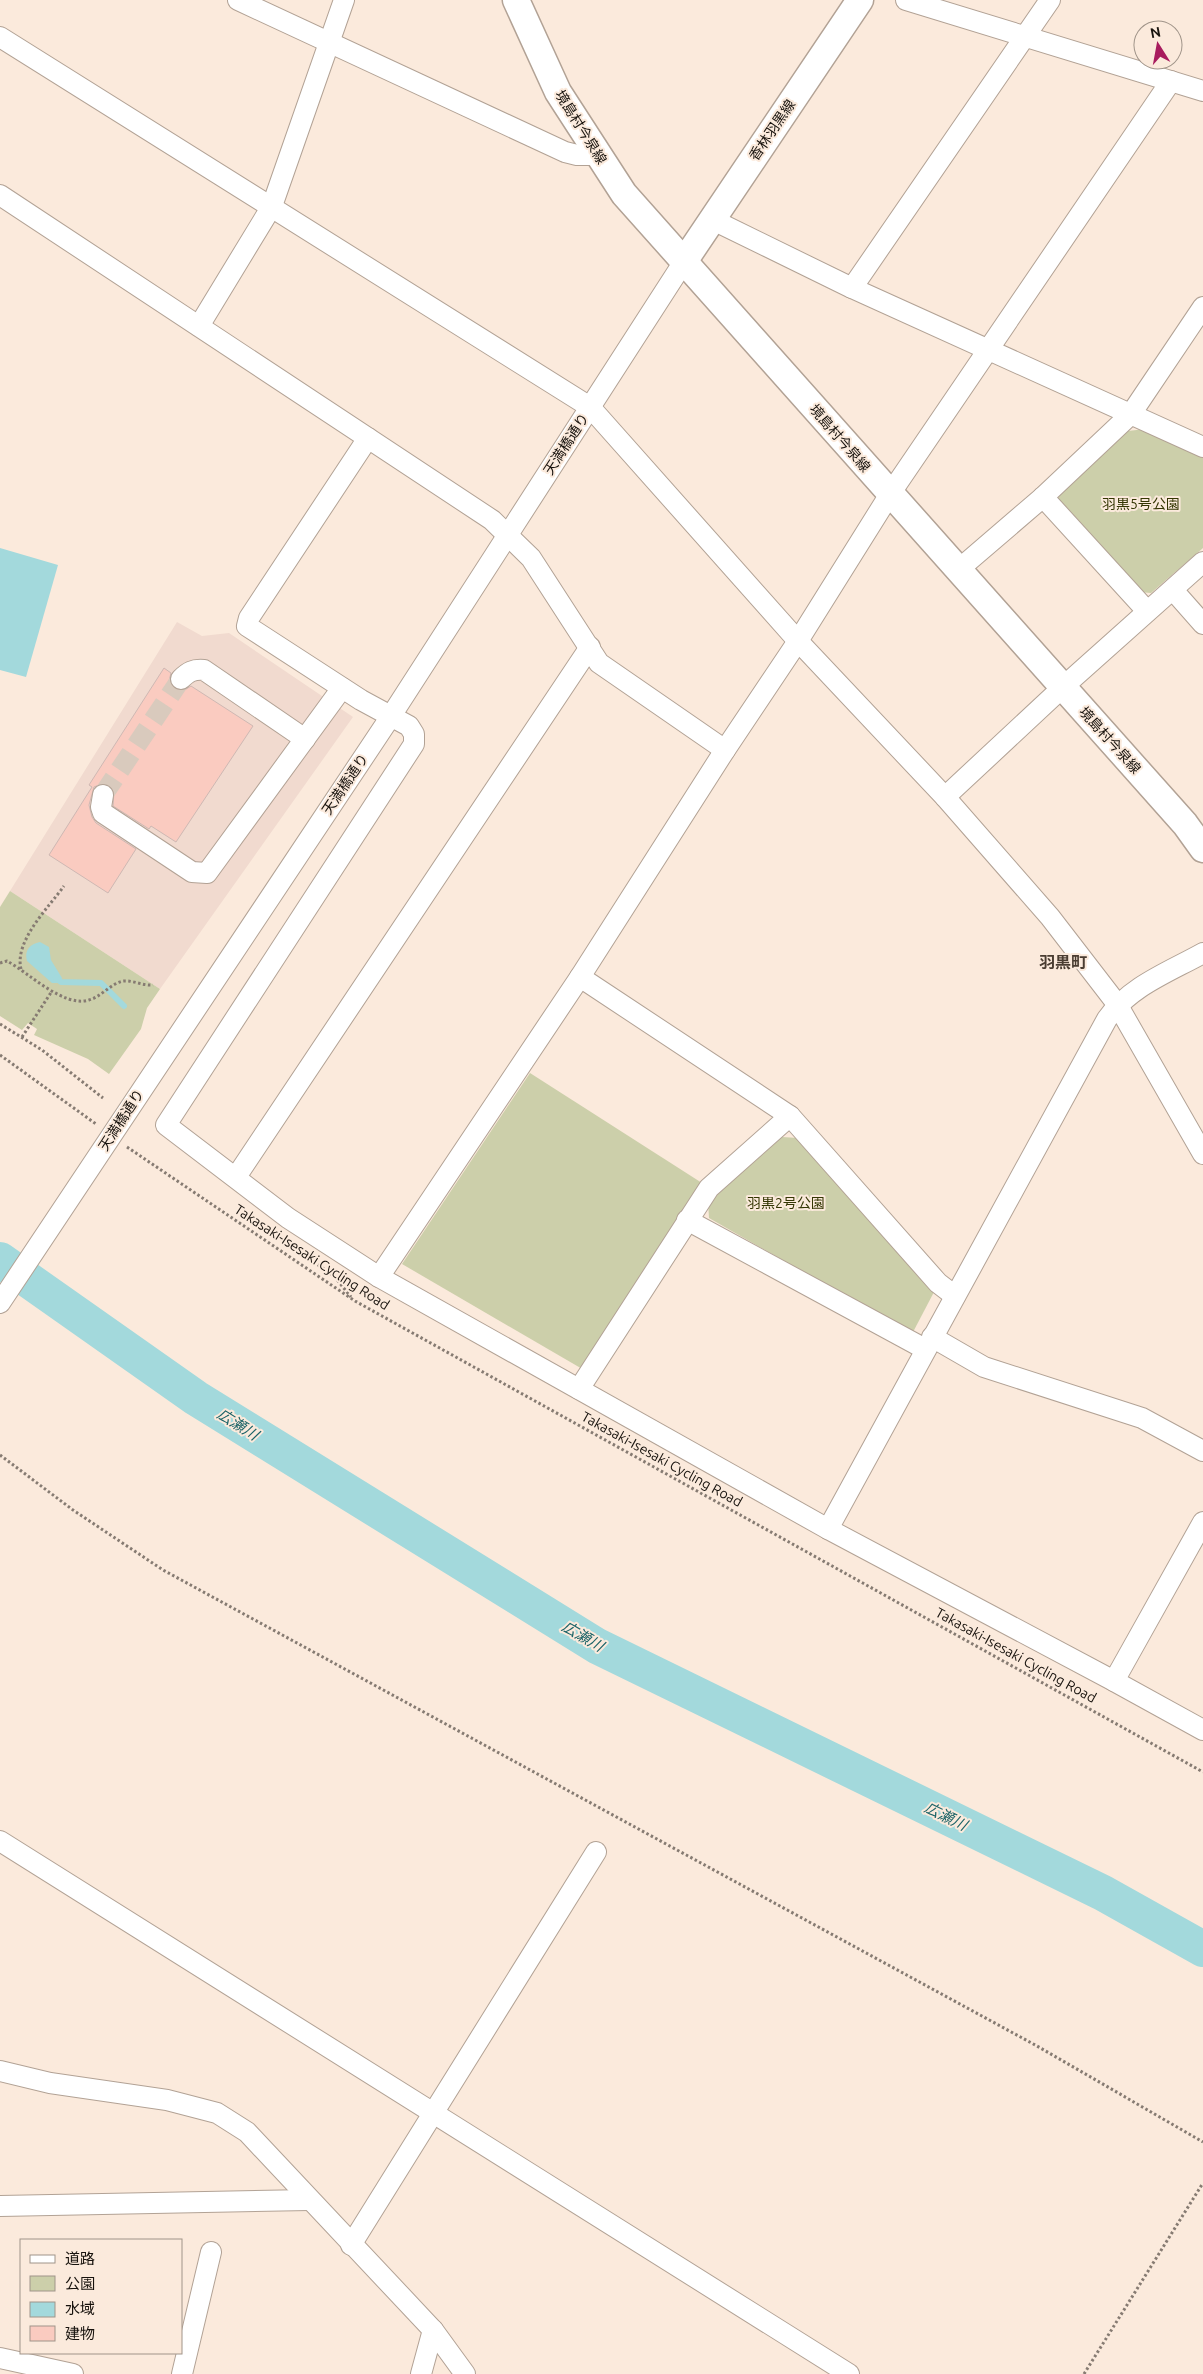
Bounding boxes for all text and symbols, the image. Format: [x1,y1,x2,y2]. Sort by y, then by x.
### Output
north arrow [1133,20,1183,70]
text: N [1149,23,1162,41]
street label: 境島村今泉線 [552,87,610,167]
street label: 香林羽黒線 [746,97,798,163]
street label: 境島村今泉線 [806,401,874,475]
street label: 天満橋通り [540,410,592,478]
park label: 羽黒5号公園 [1102,496,1180,512]
street label: 境島村今泉線 [1076,703,1144,777]
street label: 天満橋通り [319,751,371,817]
district label: 羽黒町 [1039,953,1087,971]
street label: 天満橋通り [95,1086,147,1154]
park label: 羽黒2号公園 [747,1195,825,1211]
street label: Takasaki-Isesaki Cycling Road [232,1201,392,1313]
water label: 広瀬川 [214,1405,263,1444]
street label: Takasaki-Isesaki Cycling Road [579,1408,745,1510]
street label: Takasaki-Isesaki Cycling Road [933,1604,1099,1706]
water label: 広瀬川 [559,1617,608,1656]
water label: 広瀬川 [922,1798,972,1834]
legend [20,2239,182,2354]
text: 道路 [65,2250,95,2267]
text: 公園 [65,2275,95,2292]
text: 水域 [65,2300,95,2317]
text: 建物 [65,2325,95,2342]

